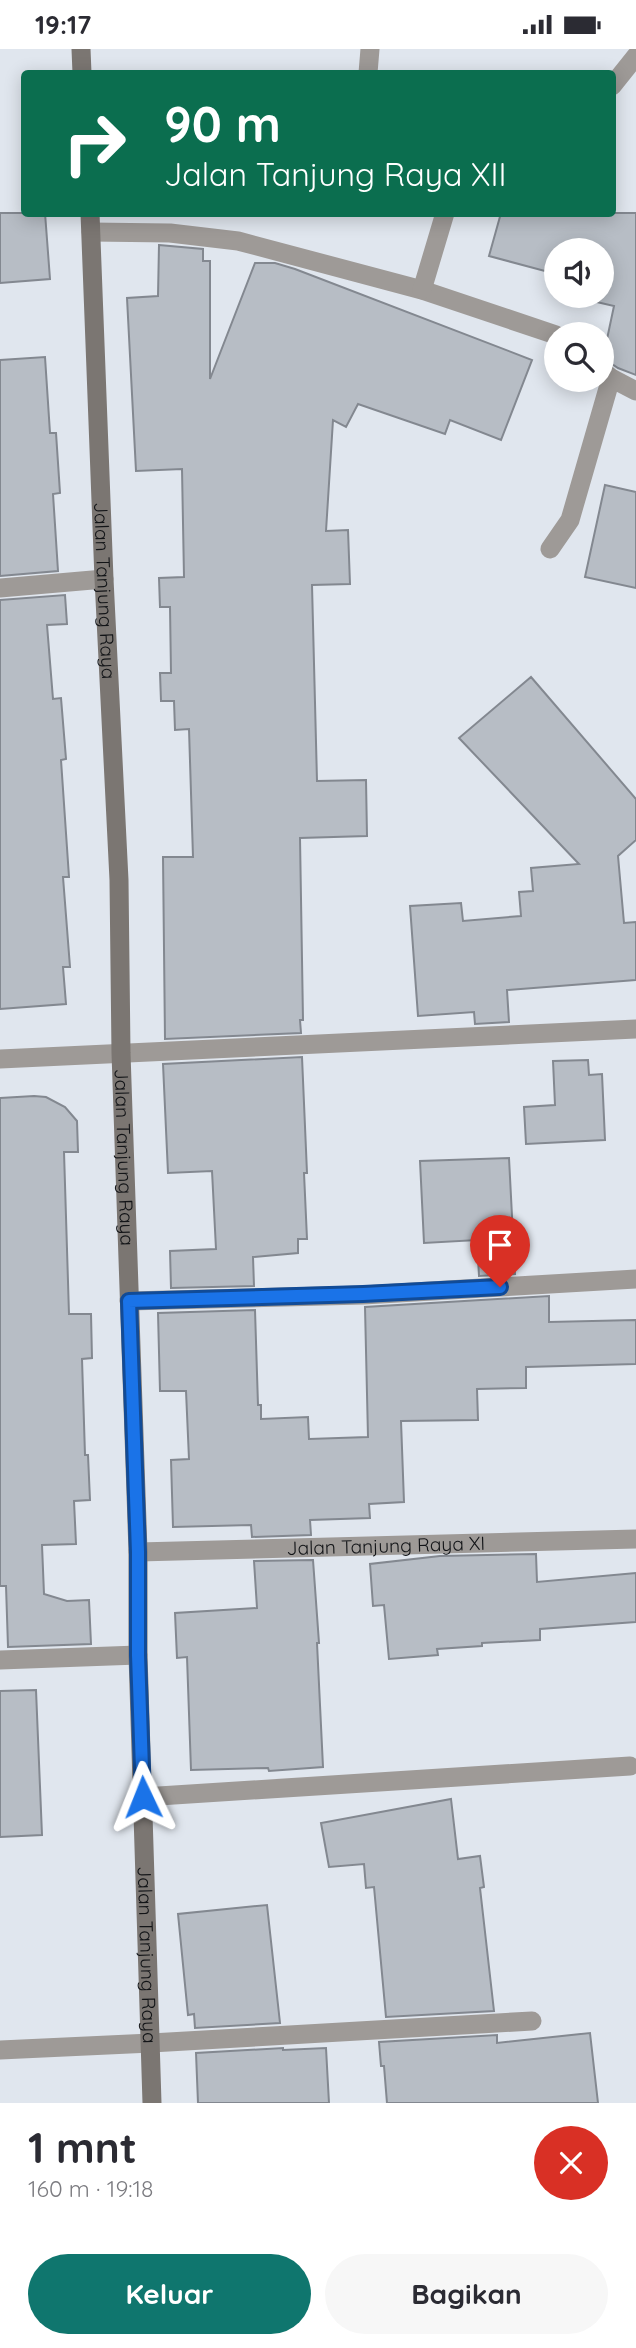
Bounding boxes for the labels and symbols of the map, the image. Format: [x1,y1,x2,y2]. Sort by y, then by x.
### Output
street label: Jalan Tanjung Raya [89,502,121,680]
street label: Jalan Tanjung Raya [110,1068,140,1246]
pin [470,1215,530,1287]
street label: Jalan Tanjung Raya XI [286,1531,486,1560]
position arrow [106,1760,180,1834]
street label: Jalan Tanjung Raya [133,1866,162,2044]

